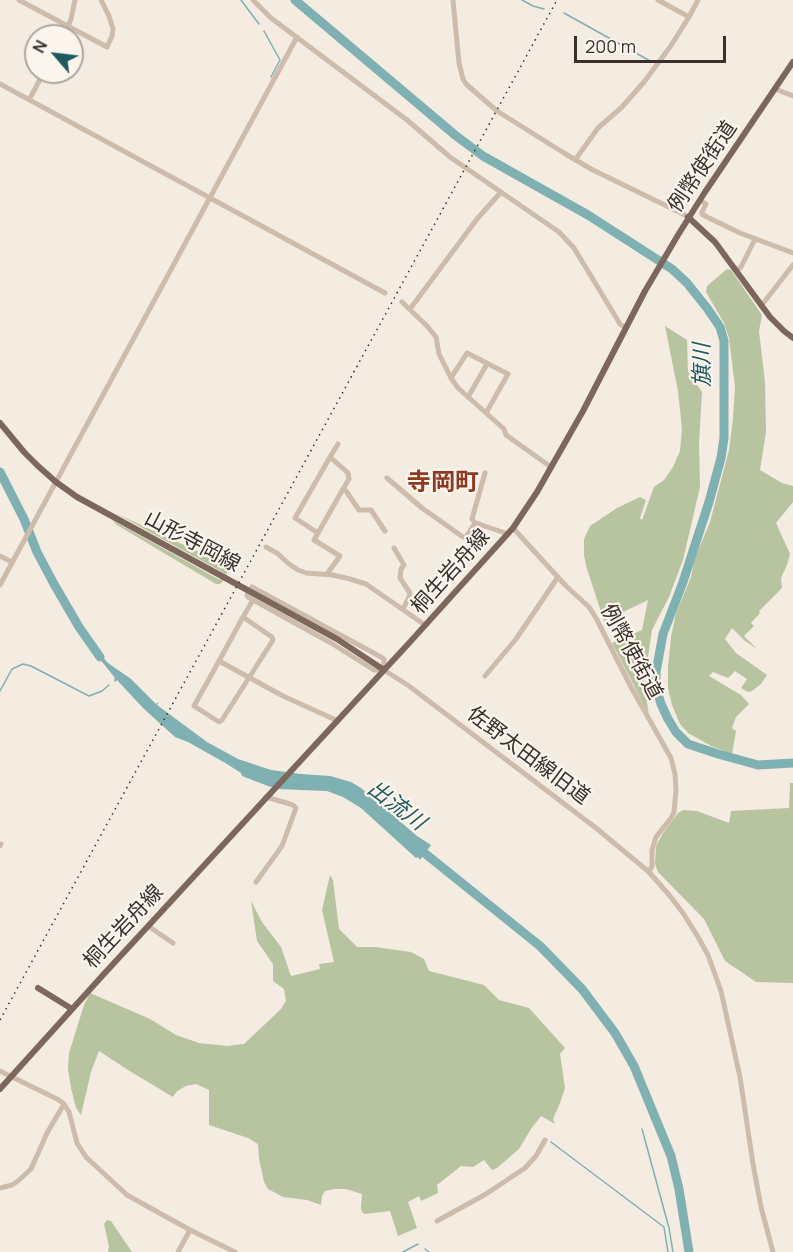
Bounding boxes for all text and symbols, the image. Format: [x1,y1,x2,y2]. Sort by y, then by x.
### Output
north arrow [24,24,84,84]
scale bar [577,24,728,62]
text: 200 m [585,34,636,58]
text: N [27,36,52,57]
street label: 例幣使街道 [663,116,743,218]
water label: 旗川 [689,343,717,387]
district label: 寺岡町 [407,469,479,497]
street label: 山形寺岡線 [140,506,244,578]
street label: 桐生岩舟線 [407,525,495,619]
street label: 例幣使街道 [595,600,667,704]
street label: 佐野太田線旧道 [462,702,594,810]
water label: 出流川 [362,776,430,836]
street label: 桐生岩舟線 [79,880,169,974]

